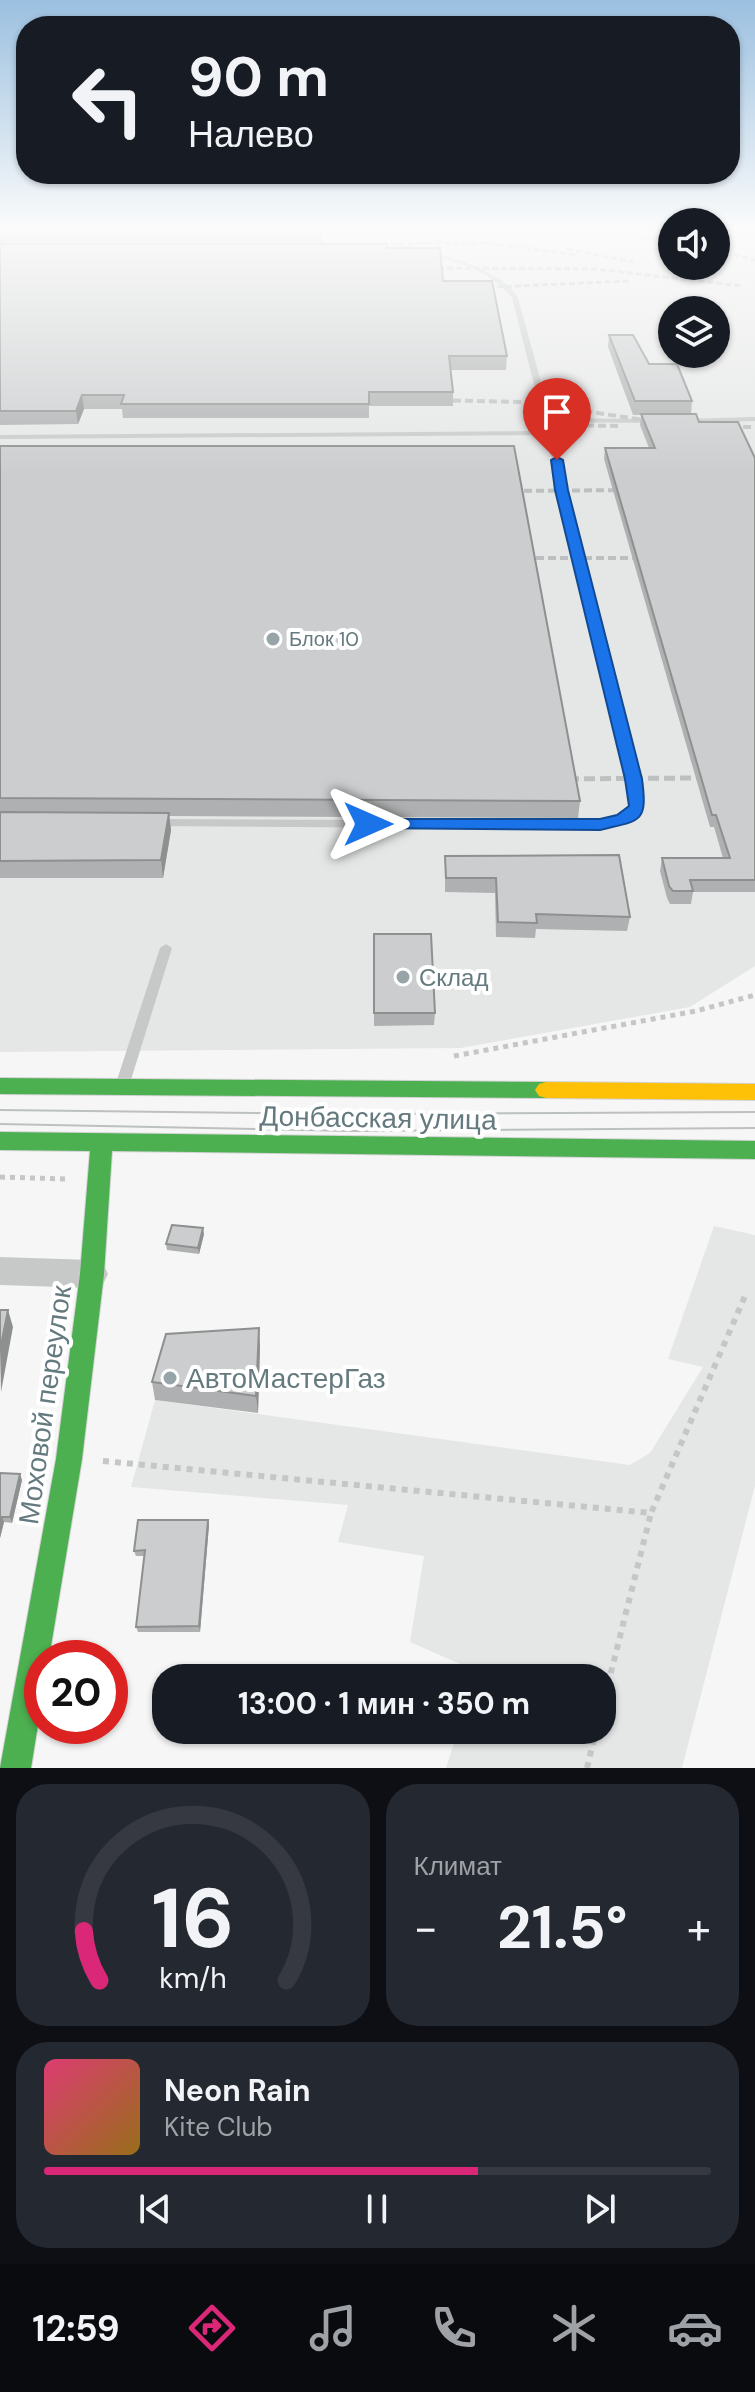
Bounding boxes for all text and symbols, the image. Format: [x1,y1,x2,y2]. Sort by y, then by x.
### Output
text: 90 m [188,40,329,113]
icon: left [56,48,160,152]
text: Налево [188,111,314,158]
map controls [658,208,730,368]
button: sound [658,208,730,280]
button: layers [658,296,730,368]
pin [523,378,591,460]
icon: arrive [535,390,579,434]
place label: Блок 10 [289,626,359,652]
marker: Блок 10 [264,630,282,648]
position arrow [326,782,410,866]
place label: Склад [419,962,488,993]
marker: Склад [394,968,412,986]
street label: Донбасская улица [259,1097,497,1139]
street label: Моховой переулок [10,1282,80,1527]
place label: АвтоМастерГаз [186,1360,386,1397]
marker: АвтоМастерГаз [161,1369,179,1387]
speed limit sign: 20 [24,1640,128,1744]
text: 13:00 · 1 мин · 350 m [238,1684,530,1723]
text: Климат [414,1849,502,1883]
text: 16 [151,1864,234,1973]
text: 21.5° [497,1888,628,1967]
text: − [414,1899,438,1957]
text: + [687,1899,711,1957]
text: km/h [159,1960,227,1997]
text: Neon Rain [164,2071,310,2110]
text: Kite Club [164,2110,273,2144]
icon: previous [133,2187,177,2231]
icon: pause [355,2187,399,2231]
icon: next [578,2187,622,2231]
icon: directions [184,2300,240,2356]
icon: music [305,2300,361,2356]
icon: phone [426,2300,482,2356]
icon: climate [546,2300,602,2356]
icon: car [667,2300,723,2356]
text: 12:59 [32,2305,120,2352]

